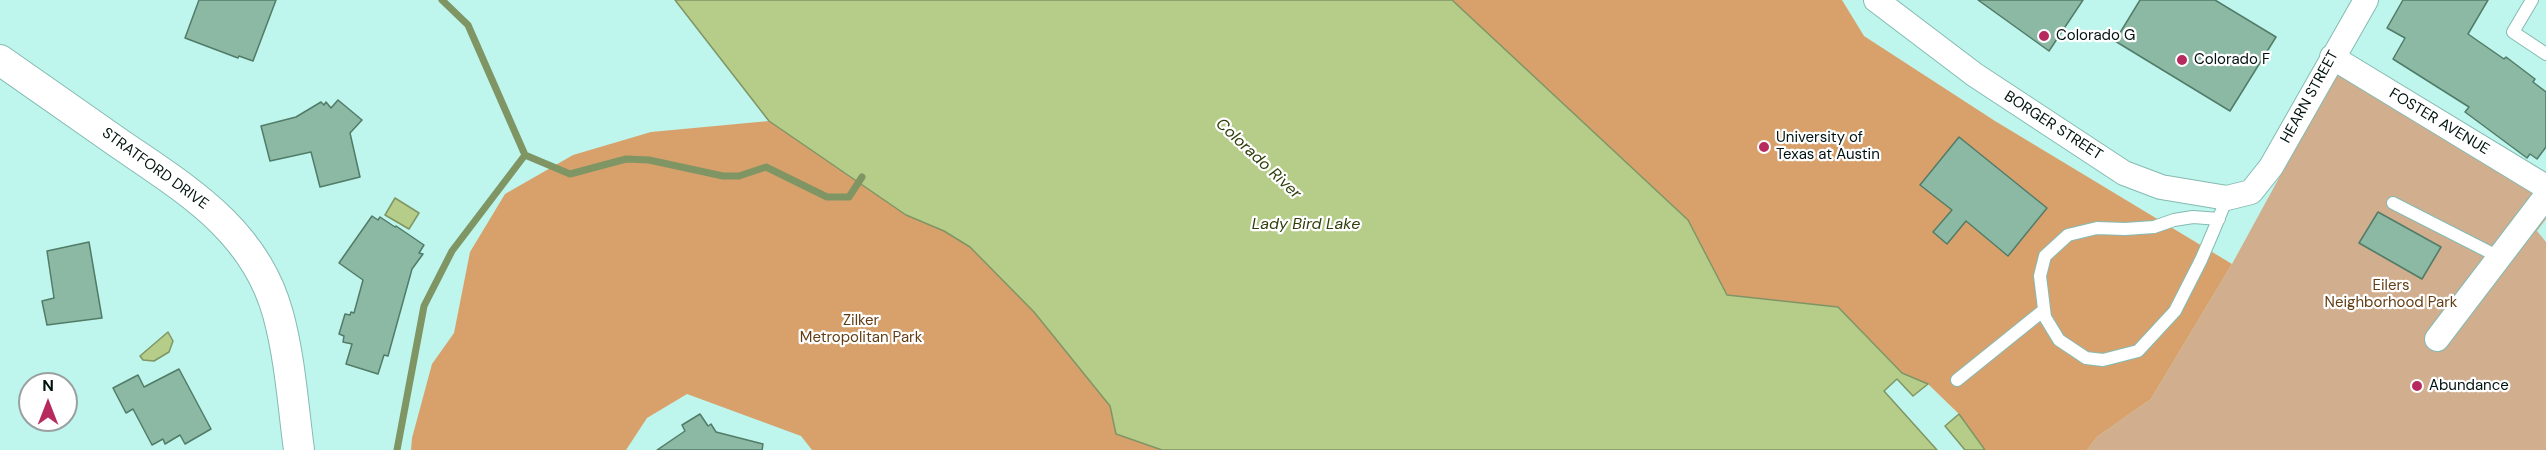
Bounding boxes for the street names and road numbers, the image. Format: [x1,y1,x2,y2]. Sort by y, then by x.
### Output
street label: HEARN STREET [2277,48,2343,146]
street label: FOSTER AVENUE [2386,85,2492,159]
street label: BORGER STREET [2001,88,2105,164]
street label: STRATFORD DRIVE [98,124,212,214]

